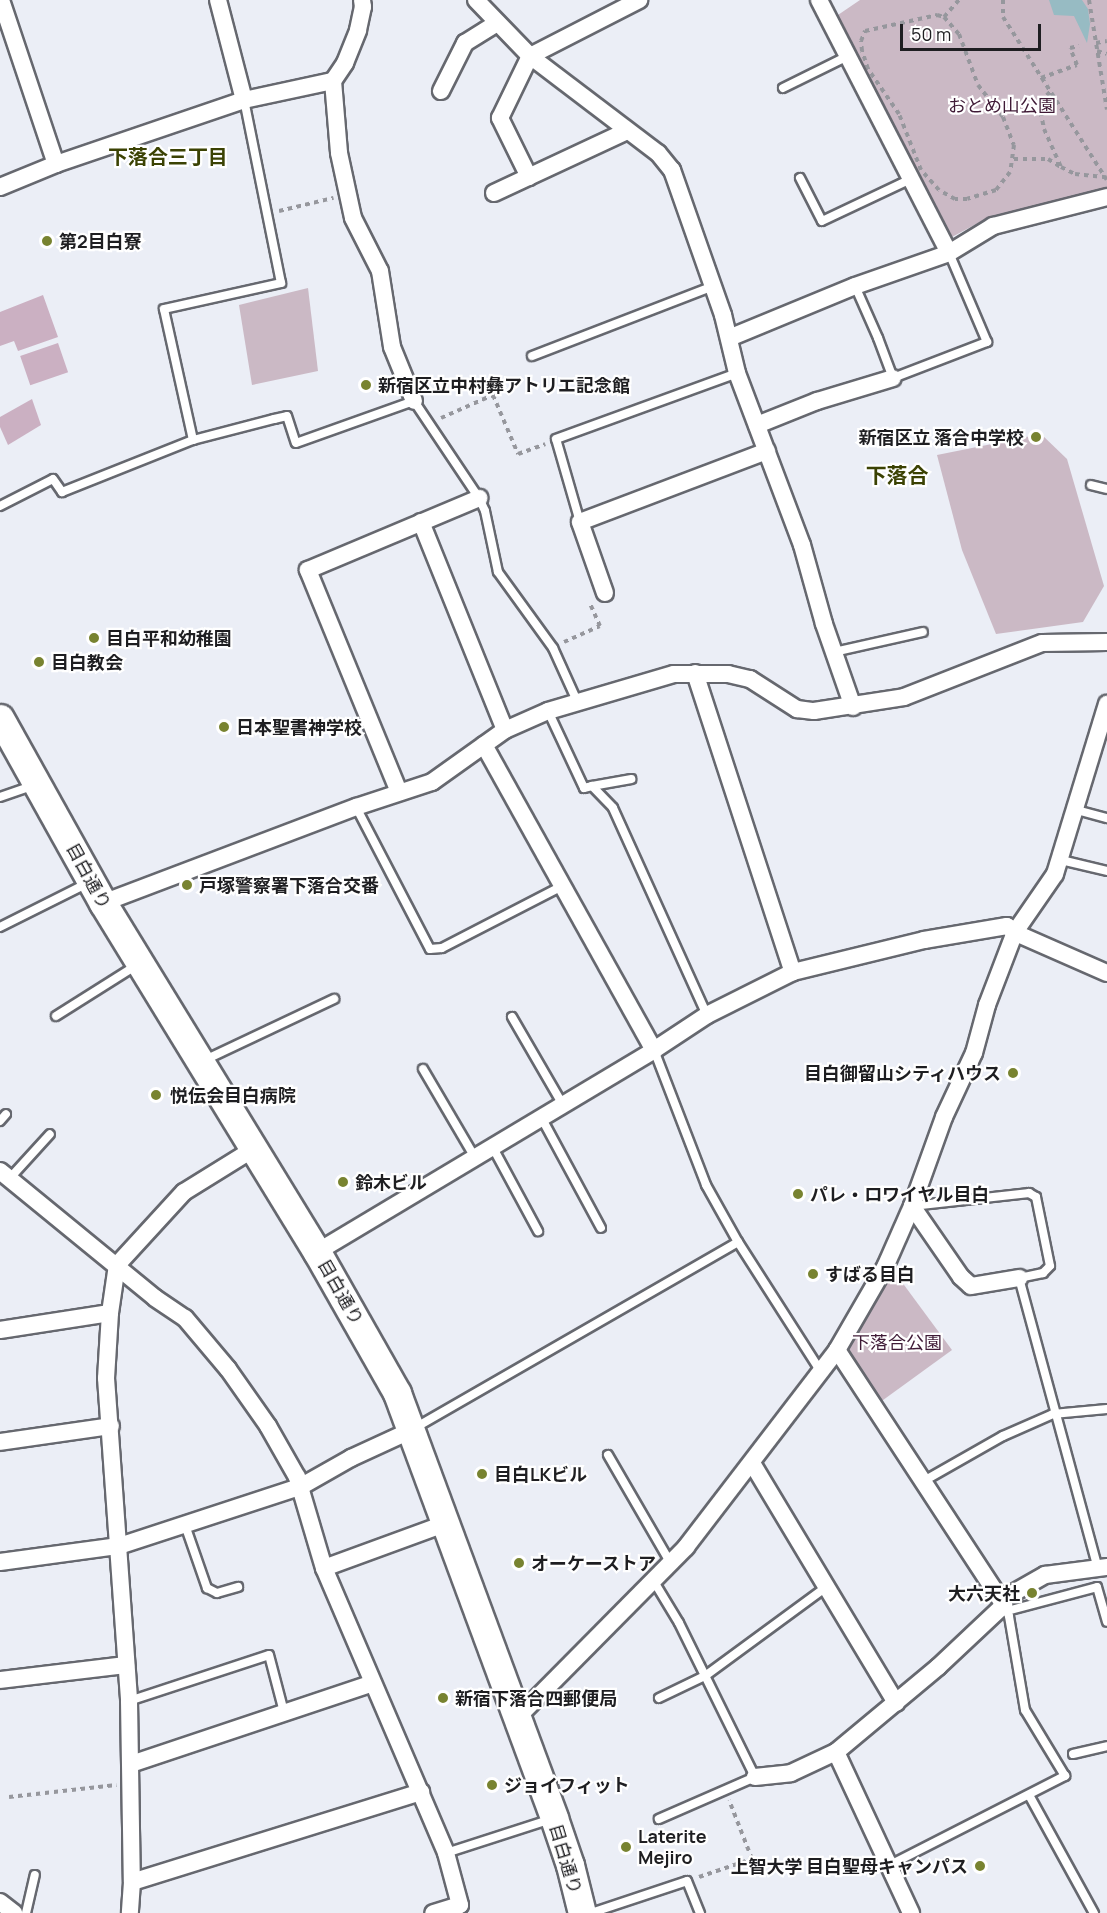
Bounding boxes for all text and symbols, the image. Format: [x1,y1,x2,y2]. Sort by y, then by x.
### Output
scale bar [903,12,1044,50]
text: 50 m [911,22,951,46]
park label: おとめ山公園 [948,94,1056,116]
district label: 下落合三丁目 [108,144,228,168]
place label: 第2目白寮 [59,230,142,252]
marker: 第2目白寮 [40,234,54,248]
place label: 新宿区立中村彝アトリエ記念館 [378,374,630,396]
marker: 新宿区立中村彝アトリエ記念館 [359,378,373,392]
place label: 新宿区立 落合中学校 [858,426,1024,448]
marker: 新宿区立 落合中学校 [1029,430,1043,444]
district label: 下落合 [866,462,928,488]
place label: 目白平和幼稚園 [106,627,232,649]
marker: 目白平和幼稚園 [87,631,101,645]
place label: 目白教会 [51,651,123,673]
marker: 目白教会 [32,655,46,669]
place label: 日本聖書神学校 [236,716,362,738]
marker: 日本聖書神学校 [217,720,231,734]
street label: 目白通り [62,839,116,913]
place label: 戸塚警察署下落合交番 [199,874,379,896]
marker: 戸塚警察署下落合交番 [180,878,194,892]
place label: 目白御留山シティハウス [803,1062,1001,1084]
marker: 目白御留山シティハウス [1006,1066,1020,1080]
place label: 悦伝会目白病院 [170,1084,296,1106]
marker: 悦伝会目白病院 [147,1086,165,1104]
place label: 鈴木ビル [355,1171,427,1193]
marker: 鈴木ビル [336,1175,350,1189]
place label: パレ・ロワイヤル目白 [810,1183,990,1205]
marker: パレ・ロワイヤル目白 [791,1187,805,1201]
street label: 目白通り [314,1255,368,1329]
place label: すばる目白 [825,1263,915,1285]
marker: すばる目白 [806,1267,820,1281]
park label: 下落合公園 [852,1331,942,1353]
place label: 目白LKビル [494,1463,587,1485]
marker: 目白LKビル [475,1467,489,1481]
place label: オーケーストア [531,1552,657,1574]
marker: オーケーストア [512,1556,526,1570]
place label: 大六天社 [948,1582,1020,1604]
marker: 大六天社 [1025,1586,1039,1600]
place label: 新宿下落合四郵便局 [455,1687,617,1709]
marker: 新宿下落合四郵便局 [436,1691,450,1705]
place label: ジョイフィット [504,1774,630,1796]
marker: ジョイフィット [485,1778,499,1792]
street label: 目白通り [545,1821,587,1897]
place label: Laterite Mejiro [638,1826,706,1868]
marker: Laterite Mejiro [619,1840,633,1854]
place label: 上智大学 目白聖母キャンパス [730,1855,968,1877]
marker: 上智大学 目白聖母キャンパス [973,1859,987,1873]

